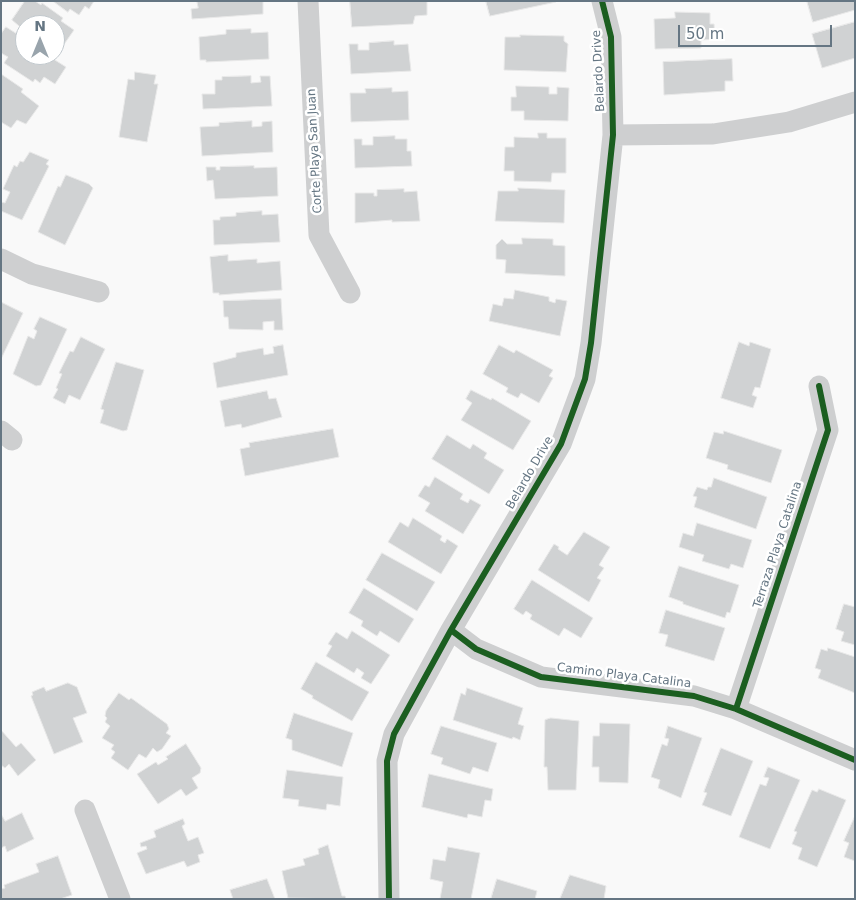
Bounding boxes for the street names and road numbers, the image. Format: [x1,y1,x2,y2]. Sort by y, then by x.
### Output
street label: Belardo Drive [590,30,608,112]
street label: Corte Playa San Juan [305,88,325,214]
street label: Belardo Drive [503,434,557,512]
street label: Terraza Playa Catalina [751,480,805,610]
street label: Camino Playa Catalina [556,661,692,691]

